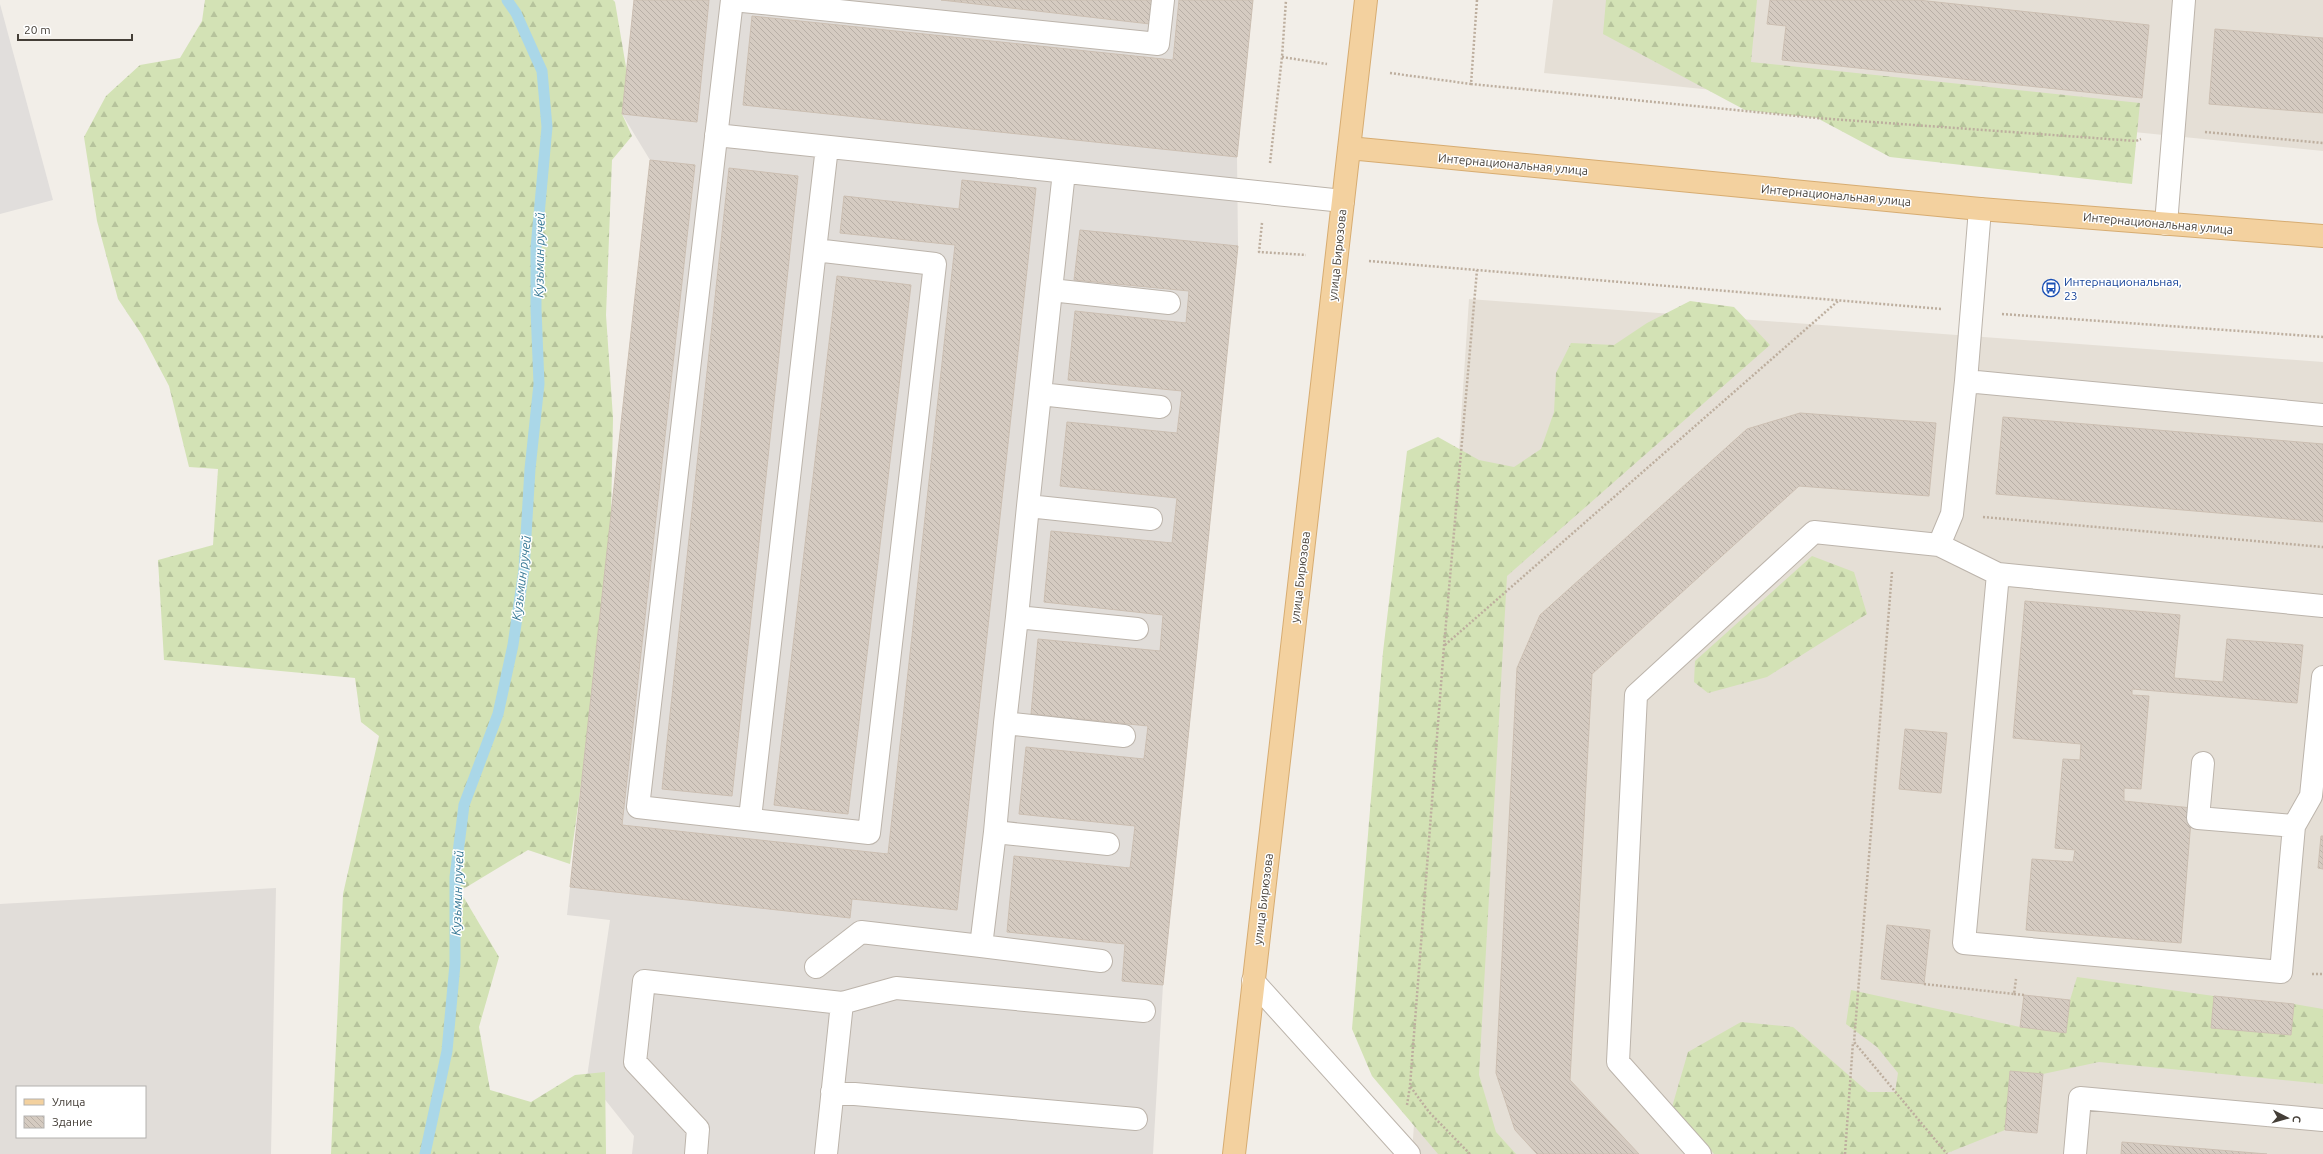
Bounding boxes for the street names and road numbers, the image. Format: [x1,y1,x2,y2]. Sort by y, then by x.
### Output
street label: Интернациональная улица [1437,151,1589,177]
street label: Интернациональная улица [1760,182,1912,208]
street label: улица Бирюзова [1326,209,1348,301]
street label: Интернациональная улица [2082,210,2234,236]
street label: улица Бирюзова [1288,531,1312,623]
street label: улица Бирюзова [1251,853,1275,945]

